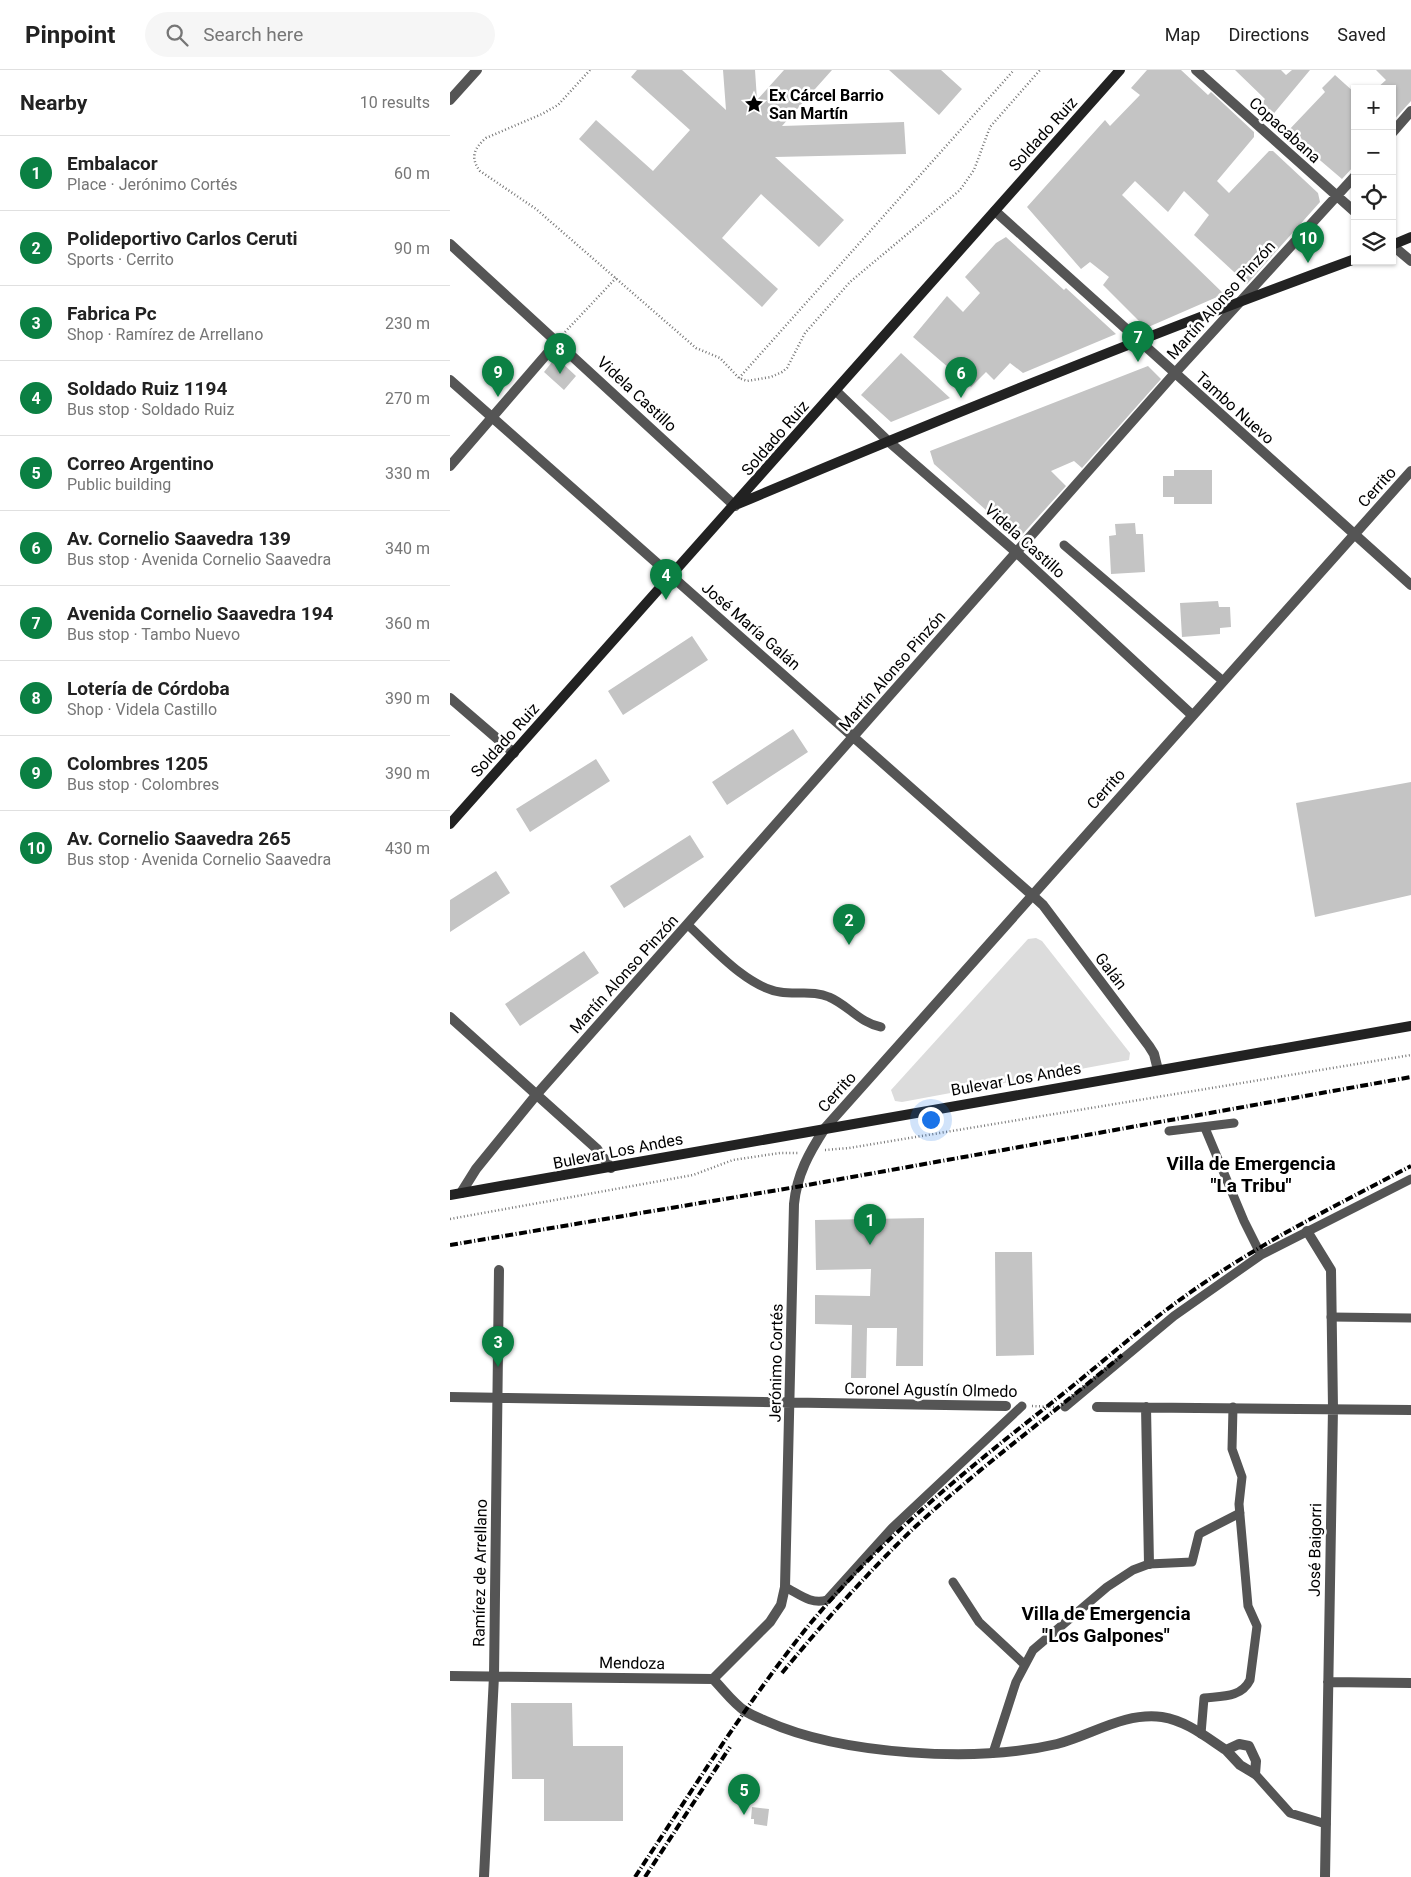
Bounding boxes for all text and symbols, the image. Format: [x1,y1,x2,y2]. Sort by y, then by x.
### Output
search box [145,12,495,57]
text: Pinpoint [25,21,115,49]
icon: search [163,21,191,49]
text: Search here [203,23,303,46]
text: Map [1165,24,1200,45]
text: Directions [1228,24,1309,45]
text: Saved [1337,24,1386,45]
map controls [1351,85,1396,265]
button: + [1351,85,1396,130]
place label: Ex Cárcel Barrio San Martín [769,86,884,123]
text: Nearby [20,91,87,115]
text: 10 results [360,93,430,112]
place icon: Ex Cárcel Barrio San Martín [743,93,765,115]
street label: Soldado Ruiz [1005,93,1081,175]
street label: Copacabana [1245,93,1325,167]
button: − [1351,130,1396,175]
text: Embalacor [67,152,158,175]
text: 1 [31,164,41,183]
text: 60 m [394,164,430,183]
text: Place · Jerónimo Cortés [67,175,238,194]
button: locate [1351,175,1396,220]
button: layers [1351,220,1396,265]
pin: 10 [1292,222,1324,263]
text: Polideportivo Carlos Ceruti [67,227,298,250]
street label: Martín Alonso Pinzón [1163,237,1279,363]
text: 2 [31,239,41,258]
text: 90 m [394,239,430,258]
text: Sports · Cerrito [67,250,174,269]
text: Fabrica Pc [67,302,157,325]
text: 3 [31,314,41,333]
text: 230 m [385,314,430,333]
pin: 7 [1122,321,1154,362]
text: Shop · Ramírez de Arrellano [67,325,263,344]
pin: 8 [544,333,576,374]
street label: Videla Castillo [593,352,681,436]
pin: 9 [482,356,514,397]
pin: 6 [945,357,977,398]
street label: Tambo Nuevo [1192,368,1278,448]
text: Soldado Ruiz 1194 [67,377,227,400]
text: 4 [31,389,41,408]
text: 270 m [385,389,430,408]
street label: Soldado Ruiz [737,397,813,479]
text: Bus stop · Soldado Ruiz [67,400,234,419]
text: Correo Argentino [67,452,214,475]
street label: Cerrito [1354,463,1400,511]
text: 5 [31,464,41,483]
text: 330 m [385,464,430,483]
text: Public building [67,475,171,494]
street label: Videla Castillo [981,500,1069,582]
text: Av. Cornelio Saavedra 139 [67,527,291,550]
text: 6 [31,539,41,558]
text: 340 m [385,539,430,558]
text: Bus stop · Avenida Cornelio Saavedra [67,550,331,569]
pin: 4 [650,559,682,600]
street label: José María Galán [698,578,804,674]
text: Avenida Cornelio Saavedra 194 [67,602,333,625]
street label: Martín Alonso Pinzón [835,607,949,735]
text: 7 [31,614,41,633]
text: 360 m [385,614,430,633]
text: Bus stop · Tambo Nuevo [67,625,240,644]
text: Lotería de Córdoba [67,677,230,700]
text: 8 [31,689,41,708]
text: 390 m [385,689,430,708]
street label: Soldado Ruiz [467,699,543,781]
text: Shop · Videla Castillo [67,700,217,719]
text: Colombres 1205 [67,752,208,775]
text: 9 [31,764,41,783]
text: 390 m [385,764,430,783]
street label: Cerrito [1083,765,1129,813]
text: Bus stop · Colombres [67,775,219,794]
text: Av. Cornelio Saavedra 265 [67,827,291,850]
text: 10 [27,839,45,858]
text: 430 m [385,839,430,858]
text: Bus stop · Avenida Cornelio Saavedra [67,850,331,869]
pin: 2 [833,904,865,945]
street label: Martín Alonso Pinzón [566,911,682,1037]
street label: Galán [1091,949,1131,993]
street label: Bulevar Los Andes [949,1058,1083,1100]
street label: Cerrito [814,1068,860,1116]
your location [918,1107,944,1133]
street label: Bulevar Los Andes [551,1129,685,1173]
district label: Villa de Emergencia "La Tribu" [1166,1152,1336,1197]
pin: 1 [854,1204,886,1245]
street label: Jerónimo Cortés [765,1303,787,1423]
pin: 3 [482,1326,514,1367]
street label: Coronel Agustín Olmedo [844,1379,1018,1401]
street label: Ramírez de Arrellano [469,1499,491,1647]
street label: José Baigorri [1305,1503,1325,1597]
district label: Villa de Emergencia "Los Galpones" [1021,1602,1191,1647]
street label: Mendoza [599,1653,665,1673]
pin: 5 [728,1774,760,1815]

